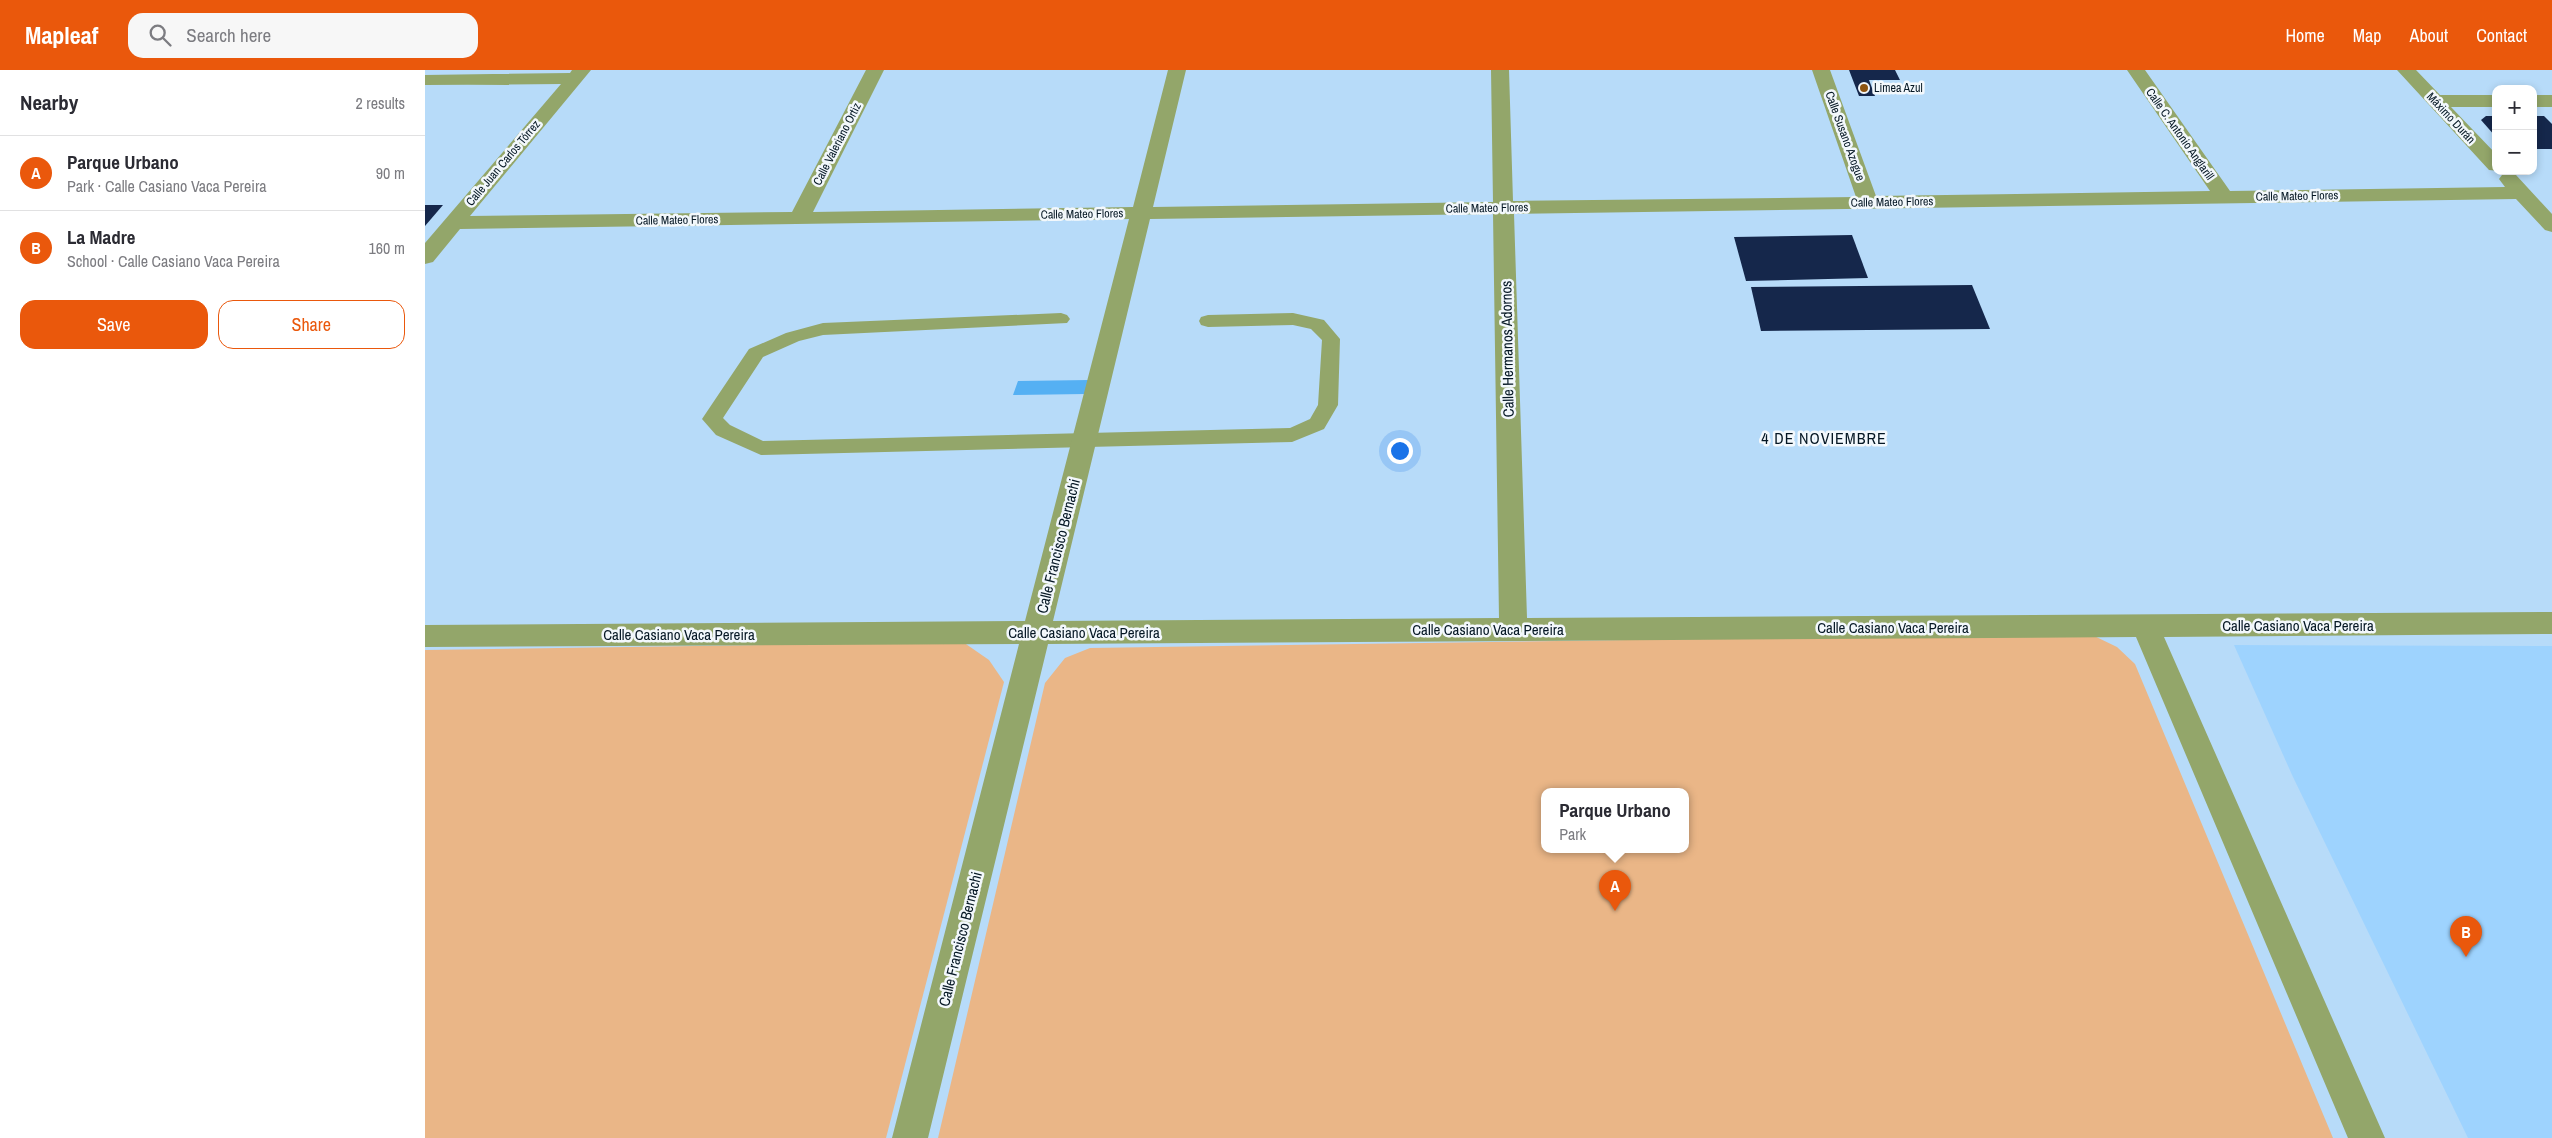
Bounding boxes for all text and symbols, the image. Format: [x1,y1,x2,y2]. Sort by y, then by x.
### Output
search box [128,13,478,58]
text: Mapleaf [25,19,98,51]
icon: search [146,21,174,49]
text: Search here [186,22,271,48]
text: Home [2285,23,2325,48]
text: Map [2353,23,2382,48]
text: About [2410,23,2448,48]
text: Contact [2476,23,2527,48]
place label: Limea Azul [1874,80,1923,96]
marker: Limea Azul [1858,82,1870,94]
street label: Calle C. Antonio Anglarill [2142,85,2218,183]
map controls [2492,85,2537,175]
button: + [2492,85,2537,130]
text: Nearby [20,88,78,117]
street label: Calle Susano Azogue [1821,89,1869,183]
street label: Máximo Durán [2423,89,2479,147]
text: 2 results [355,92,405,114]
street label: Calle Valeriano Ortiz [809,100,865,188]
street label: Calle Juan Carlos Tórrez [462,117,544,209]
button: − [2492,130,2537,175]
text: Parque Urbano [67,149,179,175]
text: A [31,162,41,184]
text: 90 m [376,162,405,184]
text: Park · Calle Casiano Vaca Pereira [67,175,267,197]
street label: Calle Mateo Flores [2256,187,2338,205]
street label: Calle Mateo Flores [1851,193,1933,211]
street label: Calle Mateo Flores [1446,199,1528,217]
street label: Calle Mateo Flores [1041,205,1123,223]
street label: Calle Mateo Flores [636,211,718,229]
text: La Madre [67,224,135,250]
text: B [31,237,41,259]
text: 160 m [369,237,405,259]
text: School · Calle Casiano Vaca Pereira [67,250,280,272]
street label: Calle Hermanos Adornos [1495,280,1519,418]
button: Save [20,300,208,349]
button: Share [218,300,405,349]
district label: 4 DE NOVIEMBRE [1761,427,1887,449]
your location [1387,438,1413,464]
street label: Calle Francisco Bernachi [1031,476,1085,616]
street label: Calle Casiano Vaca Pereira [2222,615,2374,636]
street label: Calle Casiano Vaca Pereira [1817,617,1969,638]
street label: Calle Casiano Vaca Pereira [1412,619,1564,640]
street label: Calle Casiano Vaca Pereira [1008,622,1160,643]
street label: Calle Casiano Vaca Pereira [603,624,755,645]
popup [1541,788,1689,853]
text: Parque Urbano [1559,797,1671,823]
text: Park [1559,823,1586,845]
street label: Calle Francisco Bernachi [933,869,987,1009]
pin: A [1599,870,1631,911]
pin: B [2450,916,2482,957]

